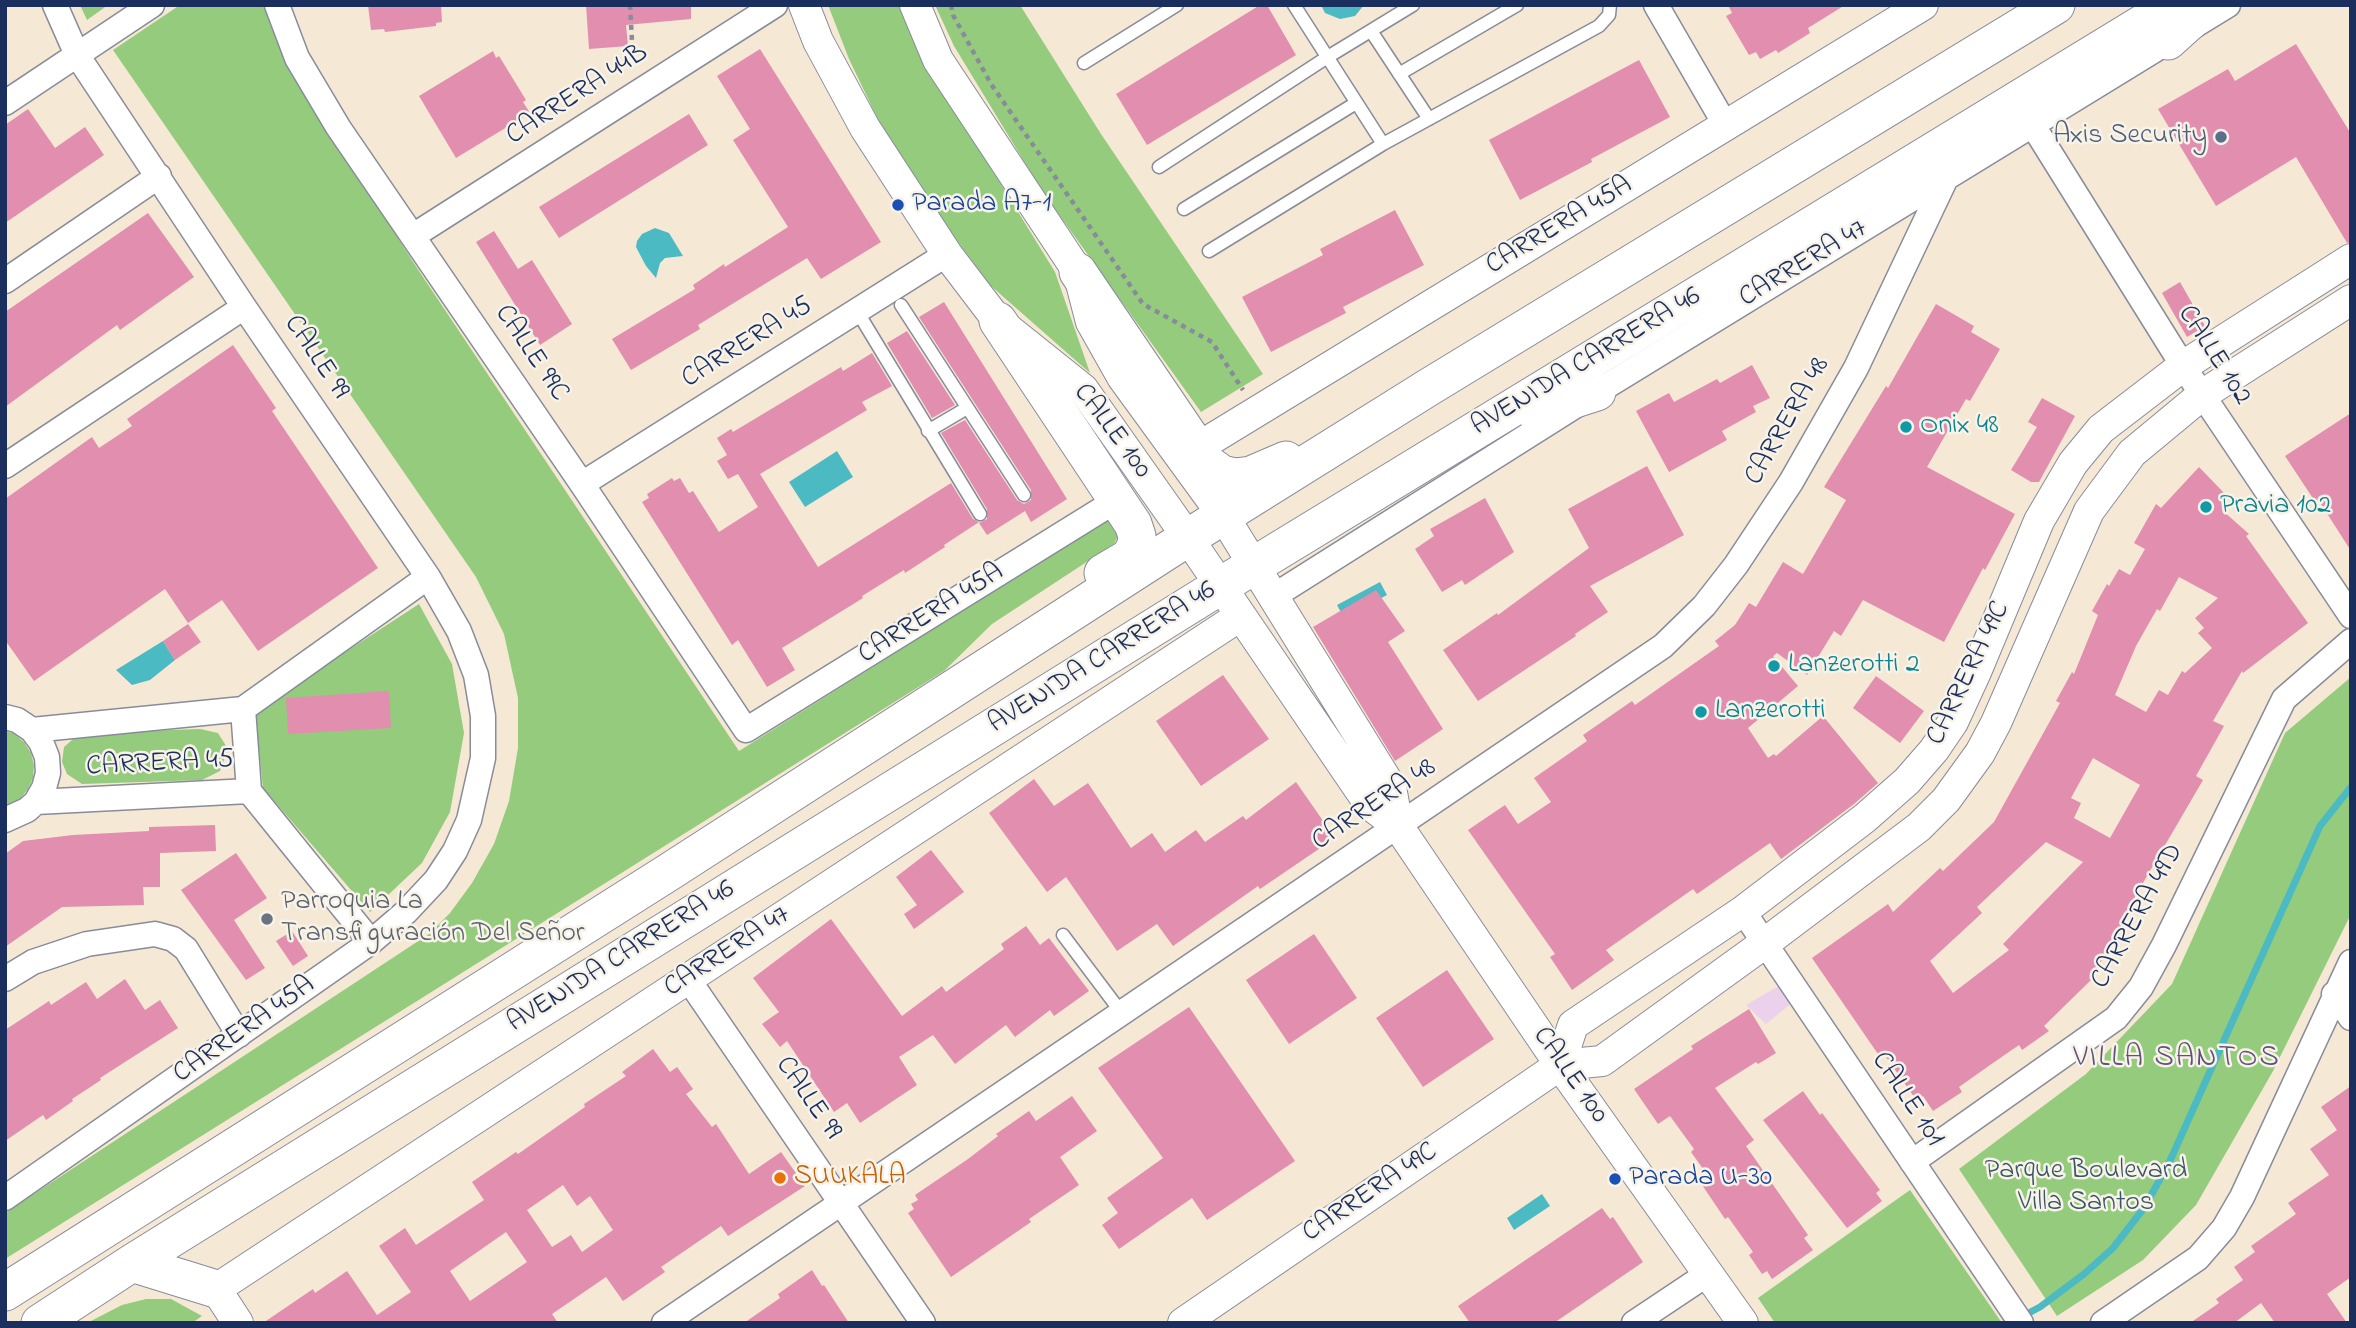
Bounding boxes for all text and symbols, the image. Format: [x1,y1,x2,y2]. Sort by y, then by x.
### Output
street label: CARRERA 44B [501,38,655,154]
place label: Axis Security [2053,120,2207,154]
marker: Axis Security [2213,129,2229,145]
street label: CARRERA 45A [1481,170,1639,284]
place label: Parada A7-1 [912,188,1051,222]
marker: Parada A7-1 [890,197,906,213]
street label: CARRERA 47 [1734,214,1874,316]
street label: AVENIDA CARRERA 46 [1466,281,1708,445]
street label: CARRERA 45 [676,291,820,397]
street label: CALLE 99C [485,299,575,409]
street label: CALLE 102 [2168,300,2258,412]
street label: CALLE 99 [275,310,355,406]
street label: CARRERA 48 [1739,352,1839,492]
street label: CALLE 100 [1064,378,1158,486]
place label: Onix 48 [1920,410,1999,444]
marker: Onix 48 [1898,419,1914,435]
place label: Pravia 102 [2220,490,2331,524]
marker: Pravia 102 [2198,499,2214,515]
street label: CARRERA 45A [853,557,1011,673]
street label: AVENIDA CARRERA 46 [983,575,1223,743]
street label: CARRERA 49C [1921,597,2019,751]
place label: Lanzerotti 2 [1788,649,1920,683]
marker: Lanzerotti 2 [1766,658,1782,674]
place label: Lanzerotti [1715,695,1826,729]
marker: Lanzerotti [1693,704,1709,720]
street label: CARRERA 45 [85,744,235,786]
street label: CARRERA 48 [1307,752,1443,860]
street label: CARRERA 49D [2085,839,2193,995]
street label: AVENIDA CARRERA 46 [502,874,742,1042]
place label: Parroquia La Transfiguración Del Señor [281,886,584,952]
street label: CARRERA 47 [659,900,797,1006]
marker: Parroquia La Transfiguración Del Señor [259,911,275,927]
street label: CARRERA 45A [168,970,322,1092]
street label: CALLE 100 [1524,1021,1614,1131]
district label: VILLA SANTOS [2075,1042,2279,1078]
street label: CALLE 101 [1862,1046,1950,1154]
street label: CALLE 99 [766,1051,848,1147]
street label: CARRERA 49C [1297,1137,1445,1251]
park label: Parque Boulevard Villa Santos [1985,1155,2187,1221]
place label: SUUKALA [794,1161,906,1195]
place label: Parada U-30 [1629,1162,1772,1196]
marker: SUUKALA [772,1170,788,1186]
marker: Parada U-30 [1607,1171,1623,1187]

